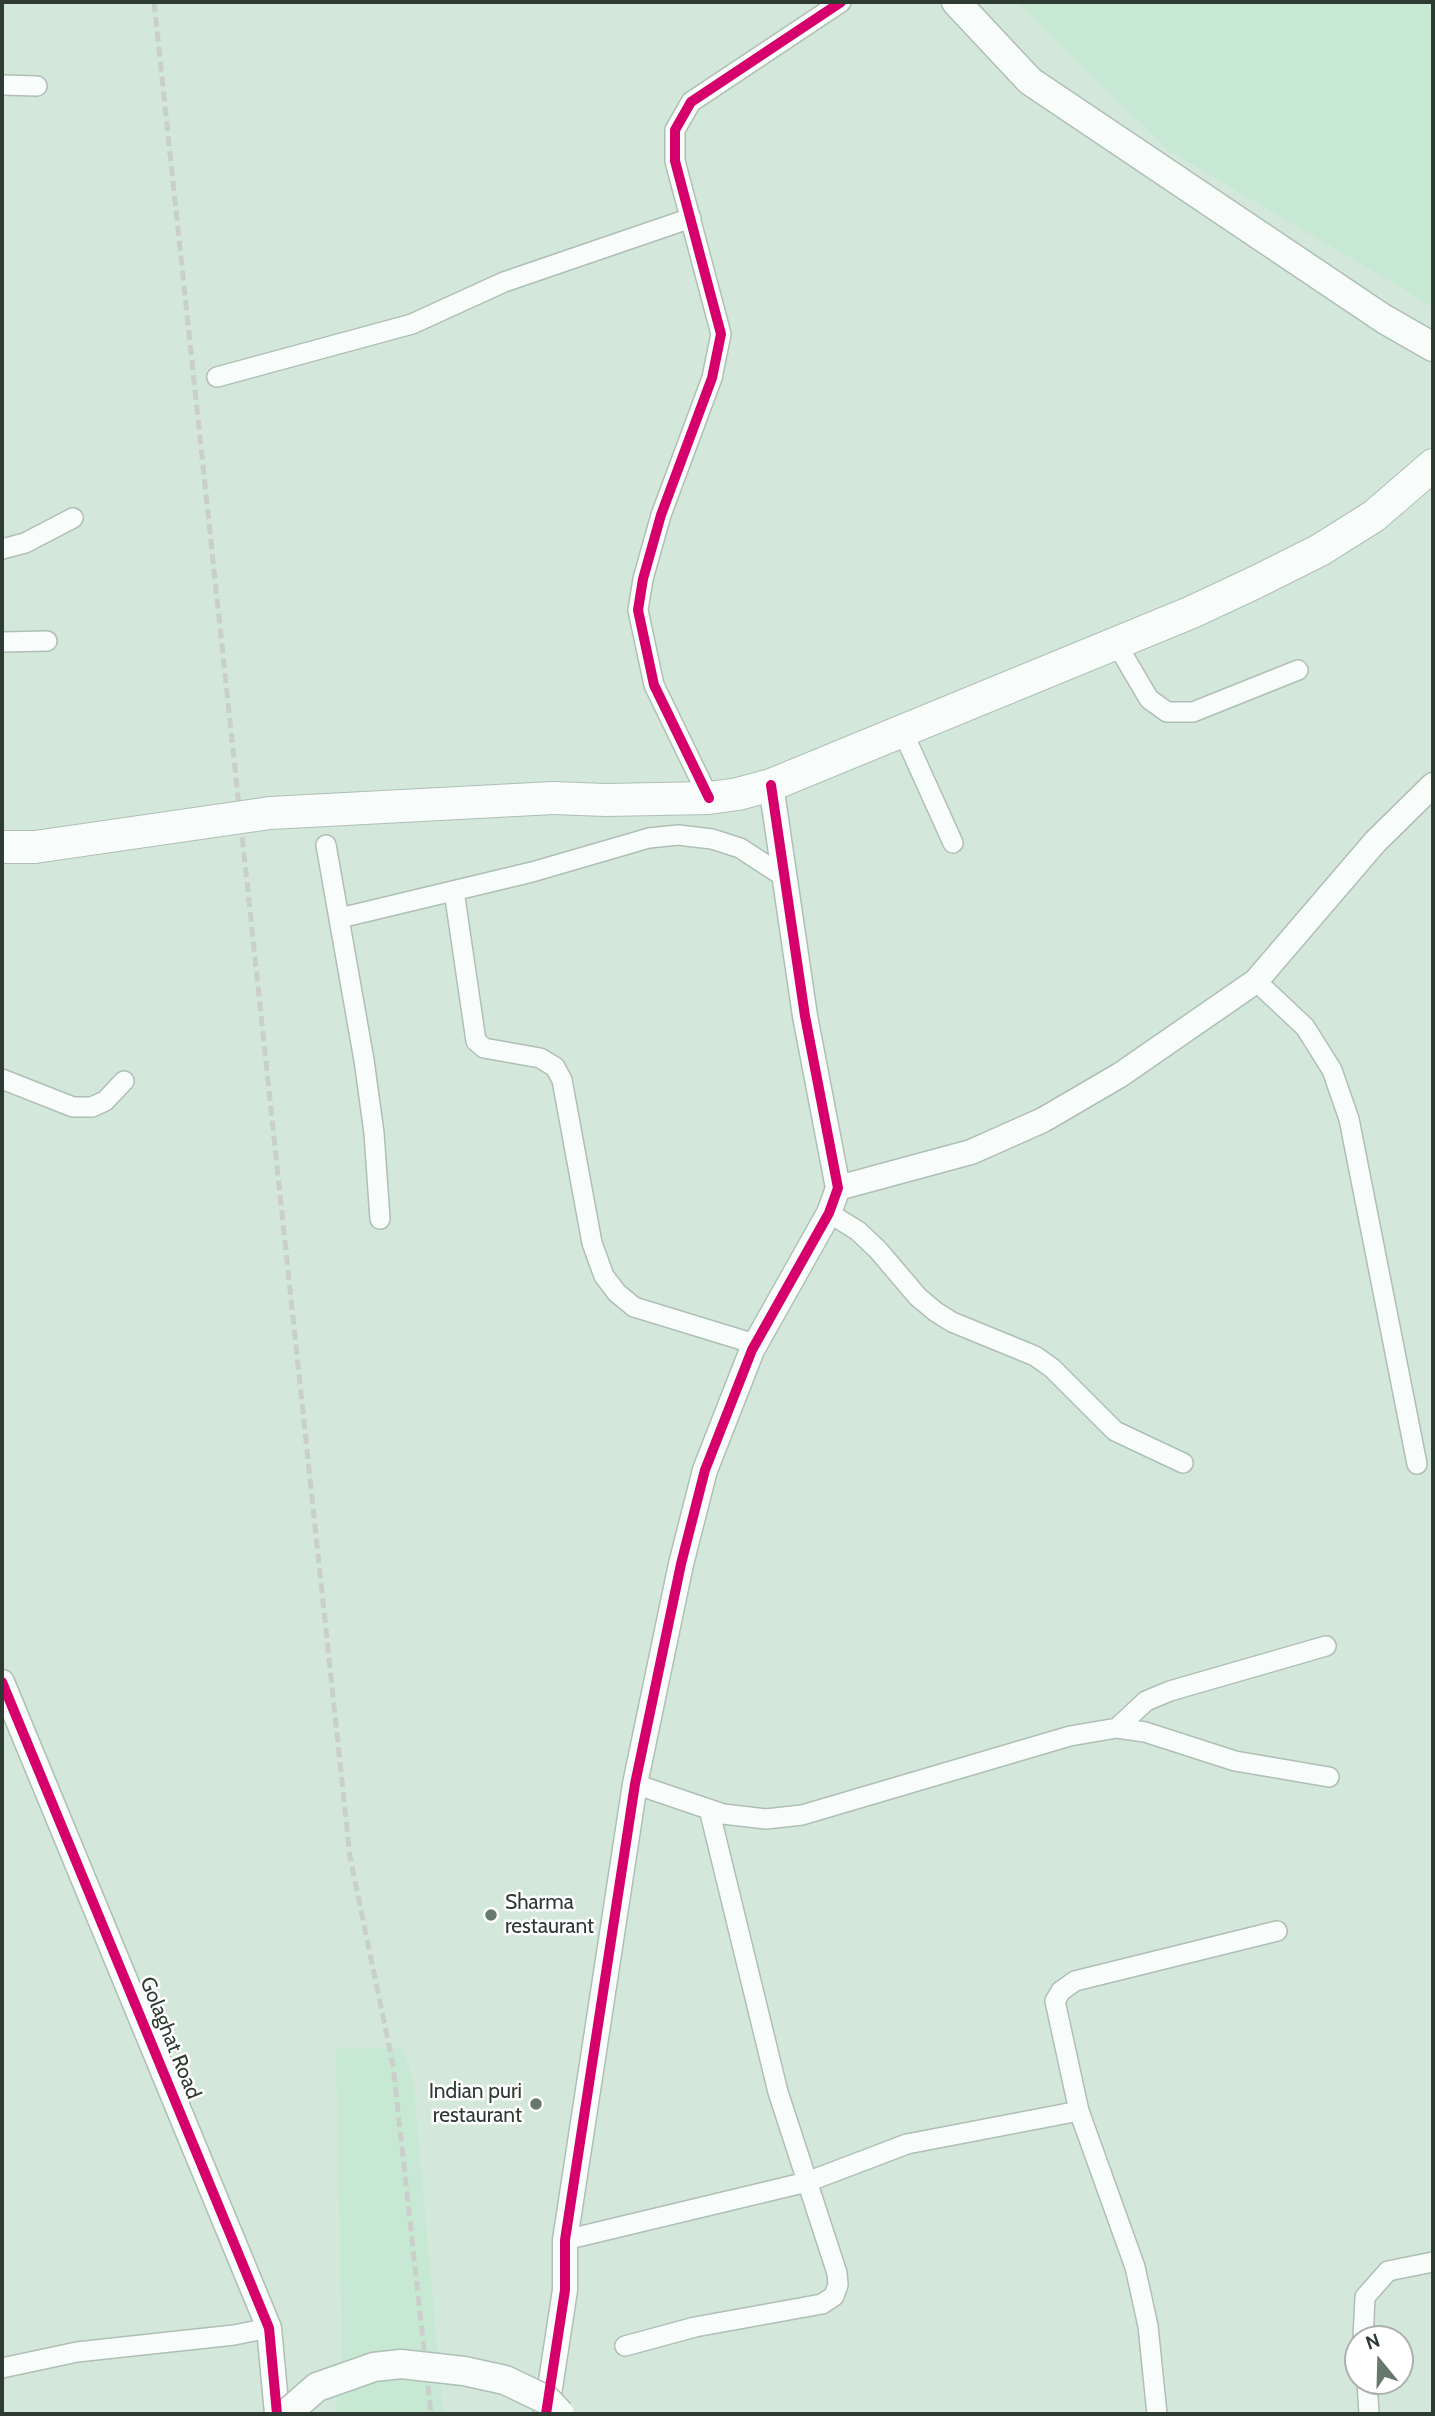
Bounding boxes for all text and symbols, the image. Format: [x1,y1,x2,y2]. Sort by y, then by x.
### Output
place label: Sharma restaurant [505,1890,594,1940]
marker: Sharma restaurant [483,1907,499,1923]
street label: Golaghat Road [134,1973,206,2103]
place label: Indian puri restaurant [429,2079,522,2129]
marker: Indian puri restaurant [528,2096,544,2112]
north arrow [1344,2325,1414,2395]
text: N [1363,2329,1383,2355]

